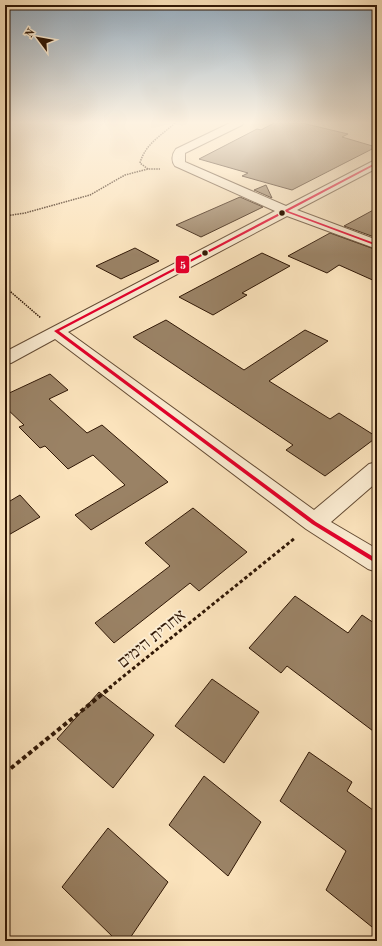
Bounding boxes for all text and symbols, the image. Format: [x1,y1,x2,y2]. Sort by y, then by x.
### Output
north arrow [18,18,58,58]
text: N [24,27,38,40]
unlabelled marker [277,208,287,218]
unlabelled marker [200,248,210,258]
line badge: 5 [175,255,190,274]
text: 5 [180,261,186,272]
street label: אחרית הימים [115,607,189,672]

